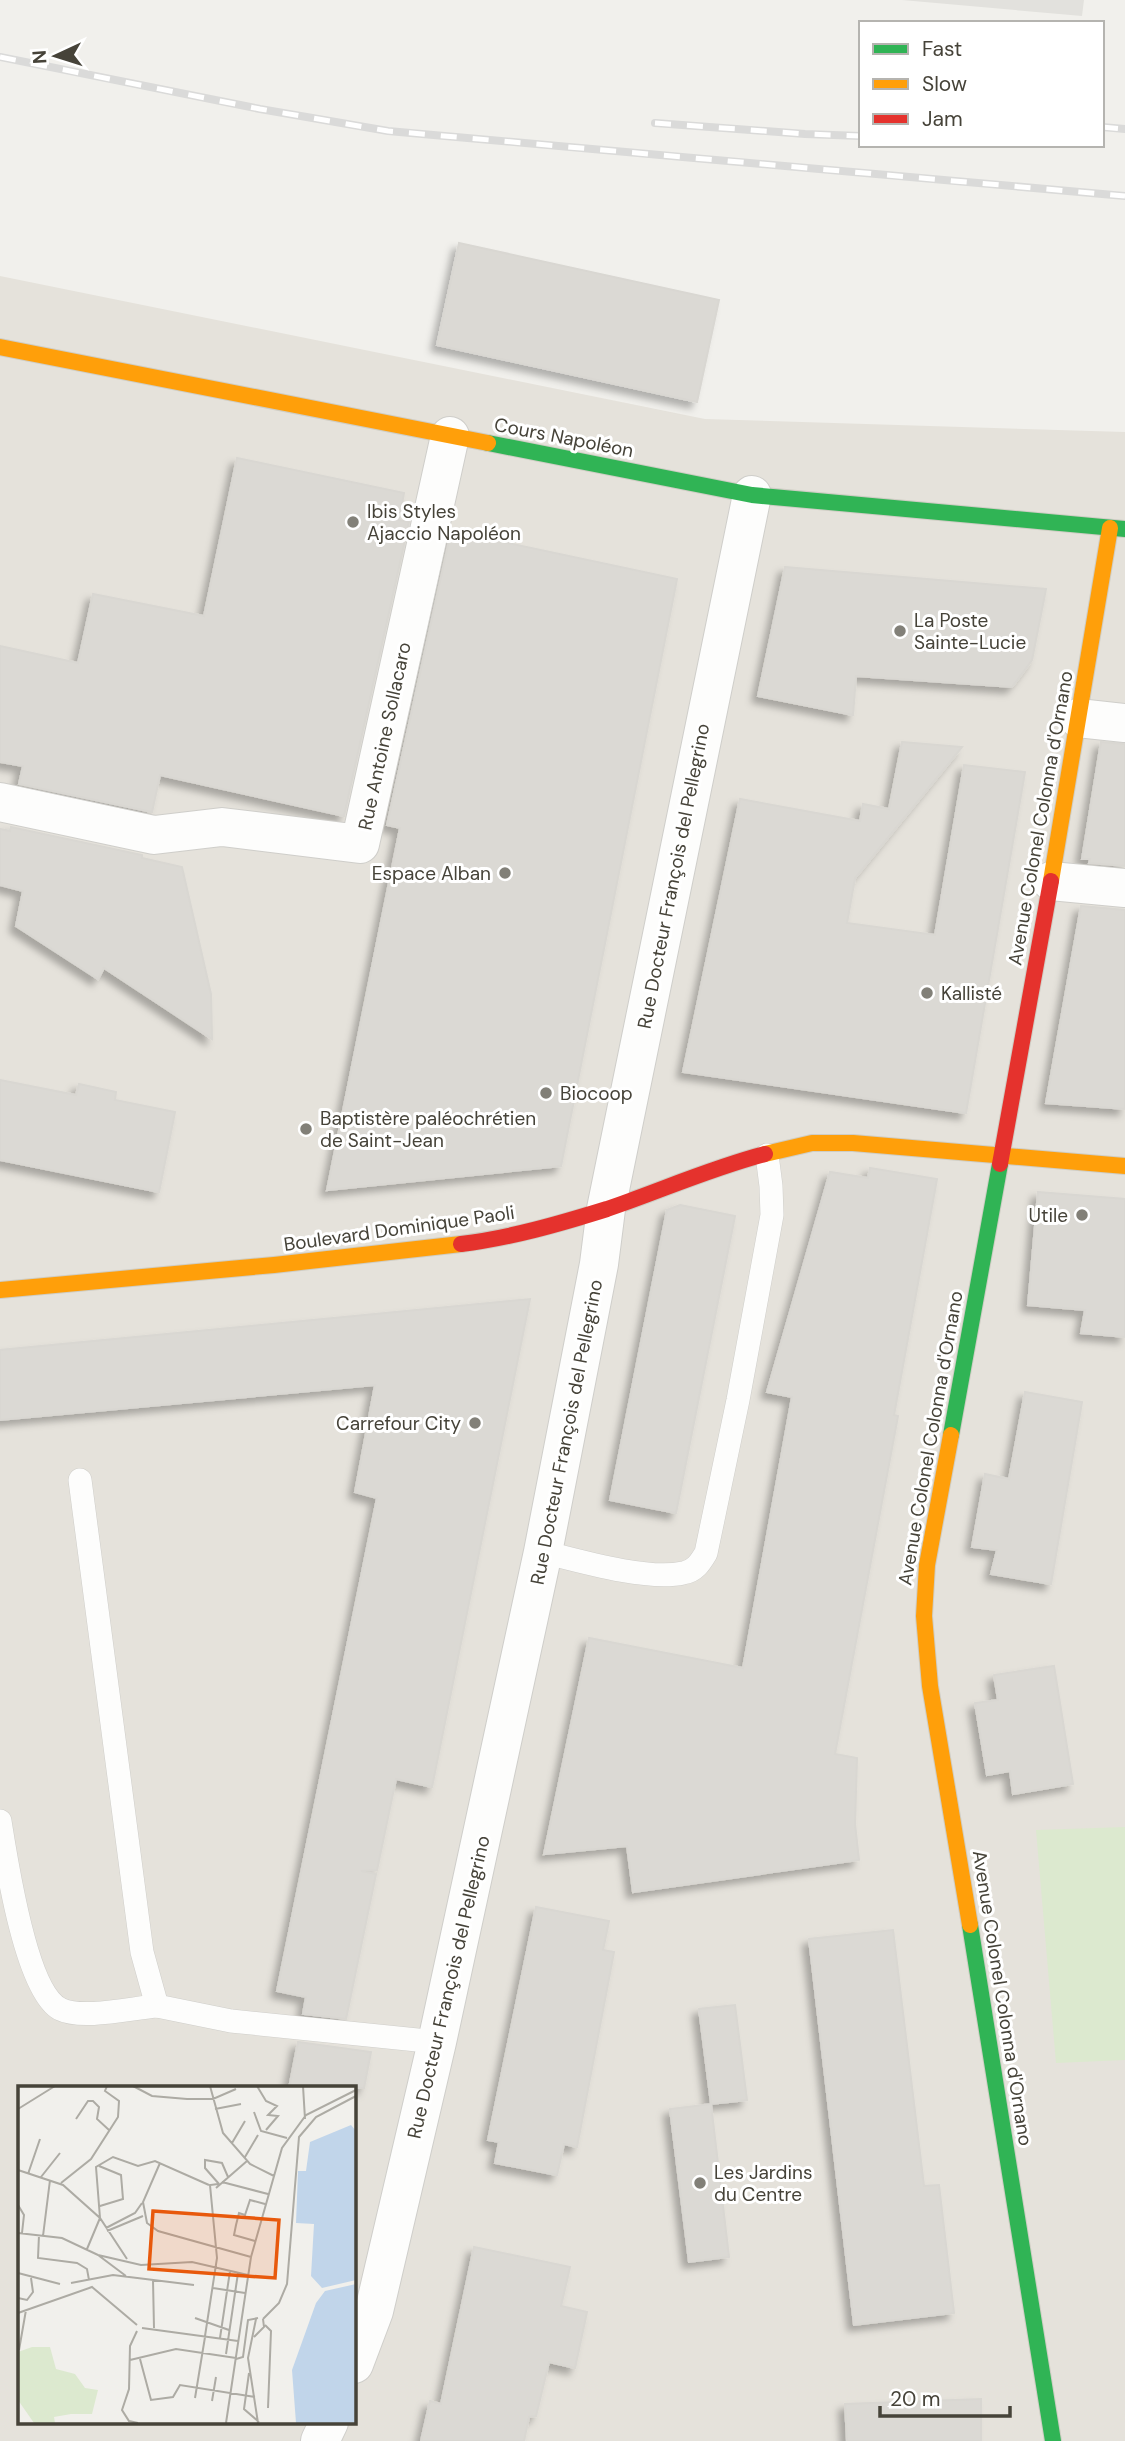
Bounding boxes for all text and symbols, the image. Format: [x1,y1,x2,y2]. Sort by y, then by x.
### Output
north arrow [21,21,91,91]
legend [859,21,1104,147]
text: Fast [922,35,962,63]
text: N [27,49,52,65]
text: Slow [922,70,967,98]
text: Jam [922,105,963,133]
street label: Cours Napoléon [492,412,636,463]
place label: Ibis Styles Ajaccio Napoléon [367,499,521,546]
marker: Ibis Styles Ajaccio Napoléon [345,514,361,530]
place label: La Poste Sainte-Lucie [914,608,1026,655]
marker: La Poste Sainte-Lucie [892,623,908,639]
street label: Rue Antoine Sollacaro [352,640,417,832]
street label: Avenue Colonel Colonna d'Ornano [1002,669,1079,967]
street label: Rue Docteur François del Pellegrino [632,721,715,1031]
place label: Espace Alban [372,861,491,886]
marker: Espace Alban [497,865,513,881]
place label: Kallisté [941,981,1002,1006]
marker: Kallisté [919,985,935,1001]
place label: Biocoop [560,1081,633,1106]
marker: Biocoop [538,1085,554,1101]
place label: Baptistère paléochrétien de Saint-Jean [320,1106,536,1153]
marker: Baptistère paléochrétien de Saint-Jean [298,1121,314,1137]
street label: Boulevard Dominique Paoli [282,1200,516,1257]
place label: Utile [1029,1203,1068,1228]
marker: Utile [1074,1207,1090,1223]
street label: Rue Docteur François del Pellegrino [525,1277,608,1587]
street label: Avenue Colonel Colonna d'Ornano [892,1289,969,1587]
place label: Carrefour City [336,1411,461,1436]
marker: Carrefour City [467,1415,483,1431]
street label: Rue Docteur François del Pellegrino [401,1833,496,2141]
street label: Avenue Colonel Colonna d'Ornano [967,1849,1038,2148]
inset map [18,2086,355,2424]
place label: Les Jardins du Centre [714,2160,812,2207]
marker: Les Jardins du Centre [692,2175,708,2191]
scale bar [880,2374,1010,2418]
text: 20 m [890,2385,941,2413]

